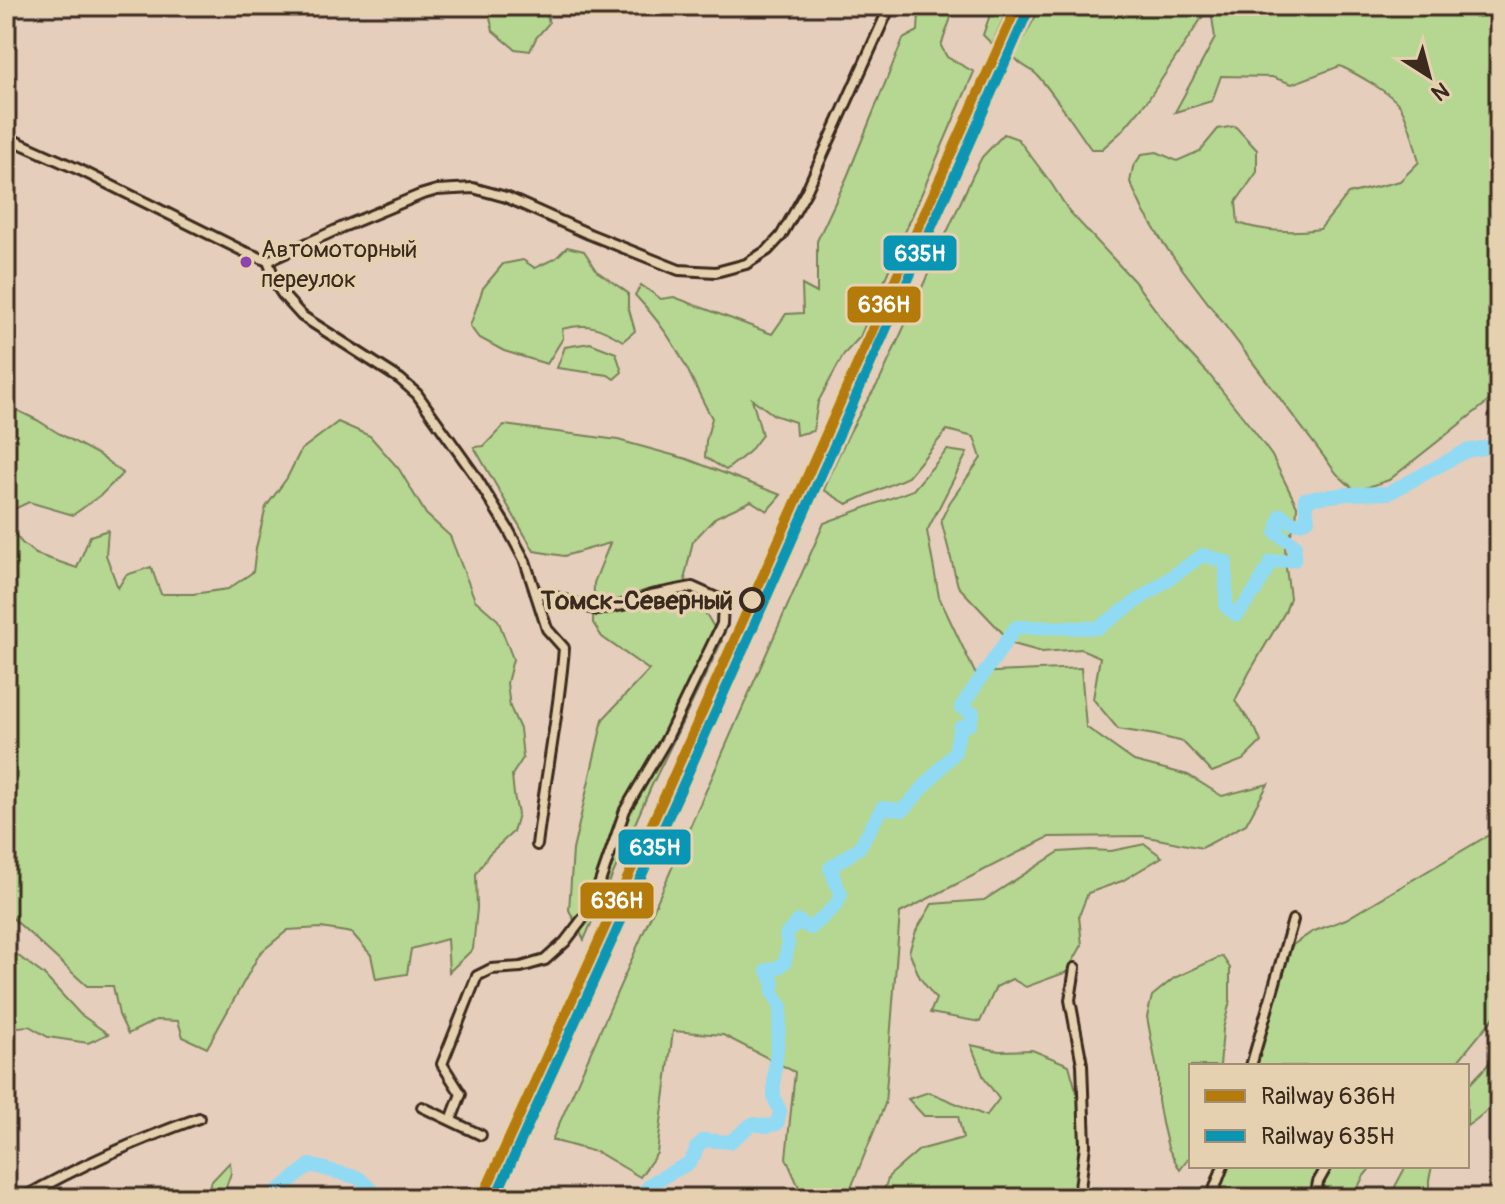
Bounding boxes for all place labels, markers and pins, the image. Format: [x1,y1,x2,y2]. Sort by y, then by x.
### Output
place label: Автомоторный переулок [261,235,417,294]
marker: Автомоторный переулок [238,254,254,270]
place label: Томск-Северный [540,585,733,617]
marker: Томск-Северный [740,588,764,612]

